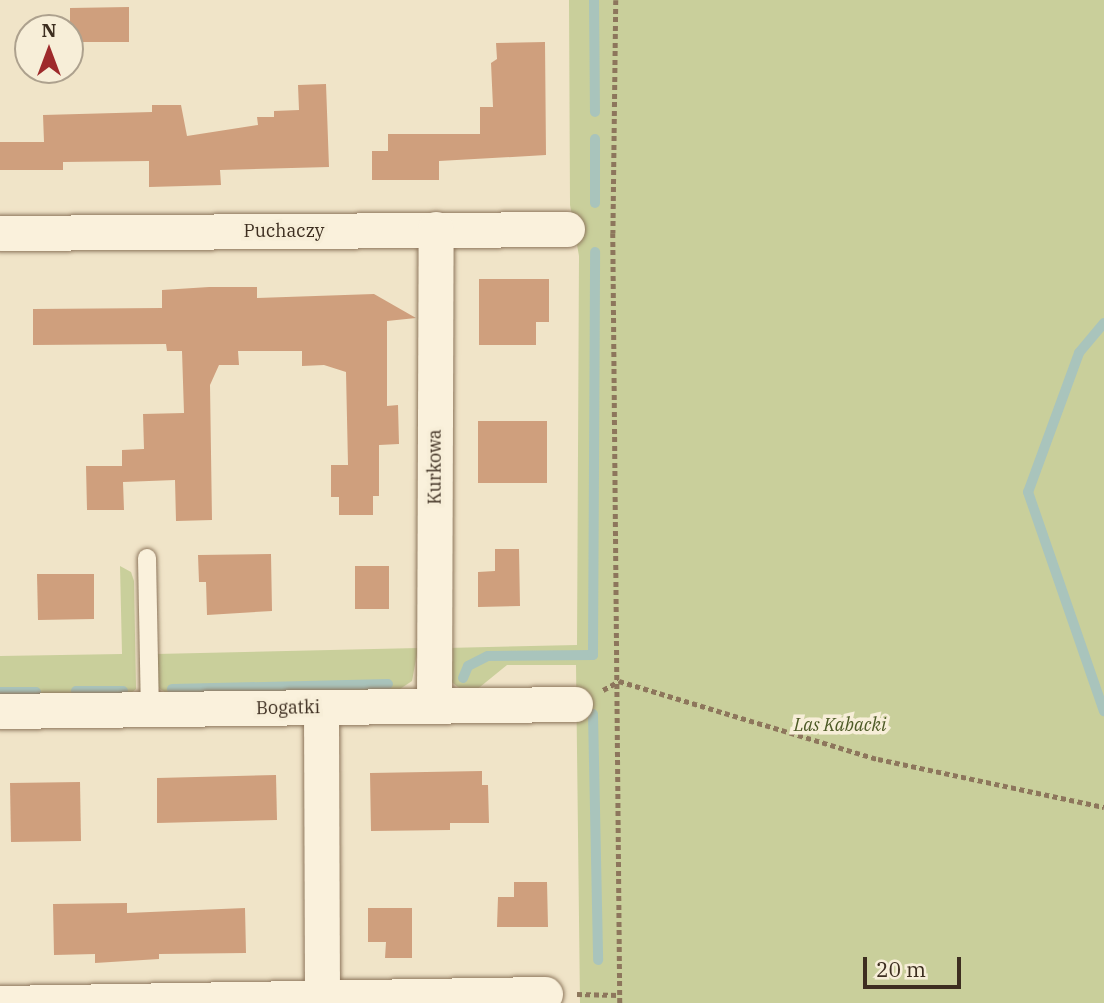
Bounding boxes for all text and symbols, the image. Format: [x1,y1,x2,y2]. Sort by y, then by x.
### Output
north arrow [14,14,84,84]
text: N [41,18,57,42]
street label: Puchaczy [244,220,324,242]
street label: Kurkowa [424,429,446,505]
street label: Bogatki [256,697,320,719]
park label: Las Kabacki [794,714,886,736]
scale bar [866,944,964,988]
text: 20 m [876,955,926,983]

